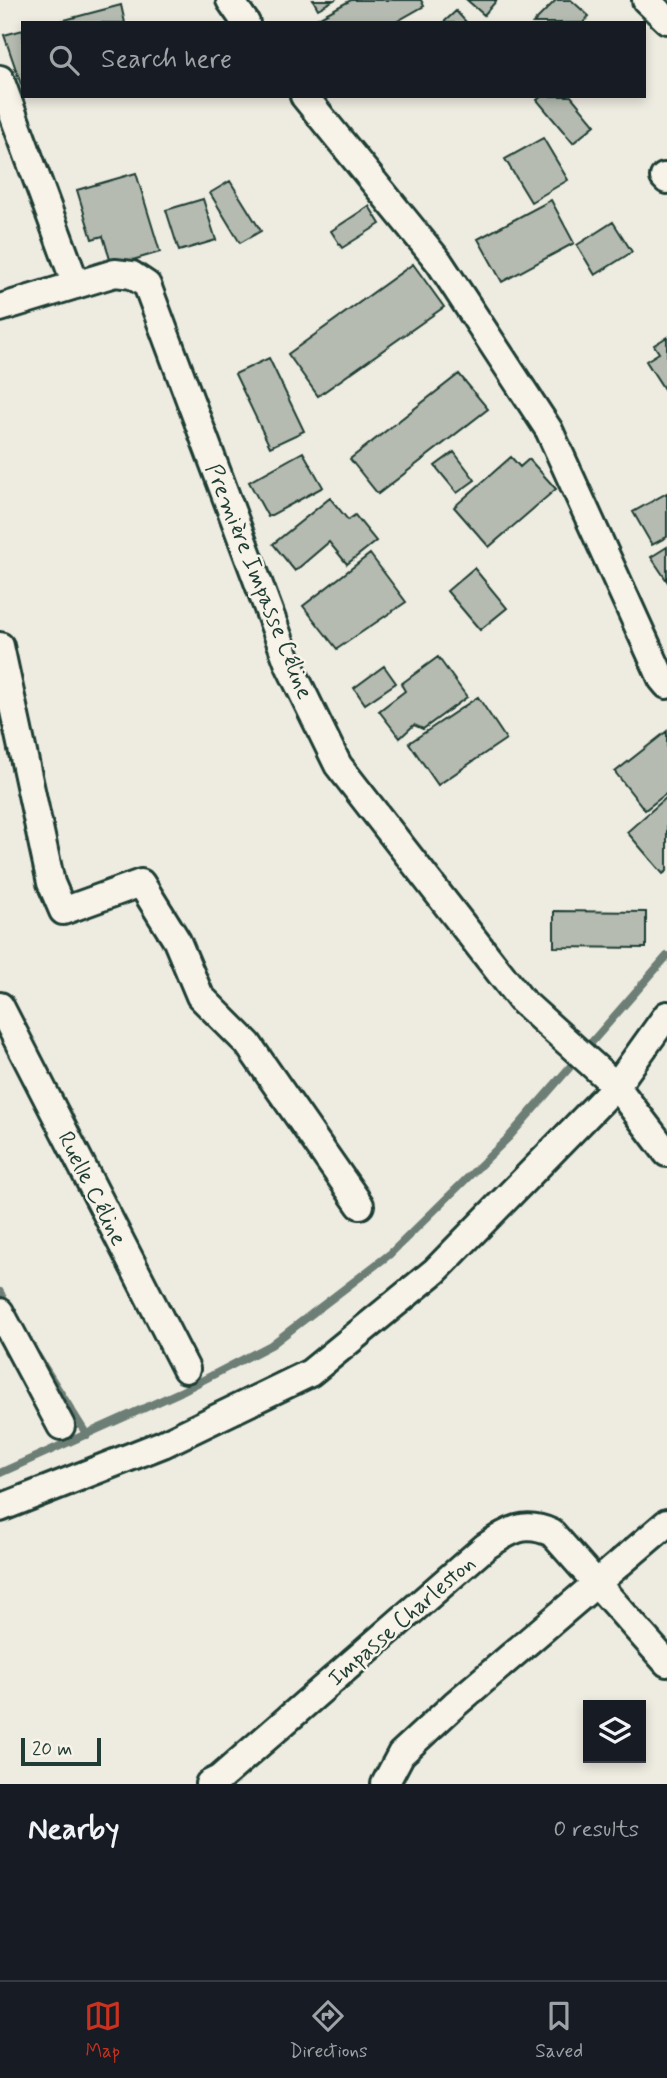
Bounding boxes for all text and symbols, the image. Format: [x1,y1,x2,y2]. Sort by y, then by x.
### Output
search box [21,21,646,98]
icon: search [45,41,83,79]
text: Search here [101,43,232,77]
street label: Première Impasse Céline [197,460,319,704]
street label: Ruelle Céline [50,1127,133,1251]
street label: Impasse Charleston [322,1549,482,1694]
map controls [583,1700,646,1763]
button: layers [583,1700,646,1763]
scale bar [21,1735,102,1767]
text: 20 m [32,1737,72,1762]
text: Nearby [28,1810,119,1849]
text: 0 results [553,1815,639,1845]
tab: Map [84,1997,122,2064]
tab: Directions [289,1997,368,2064]
tab: Saved [535,1997,583,2064]

